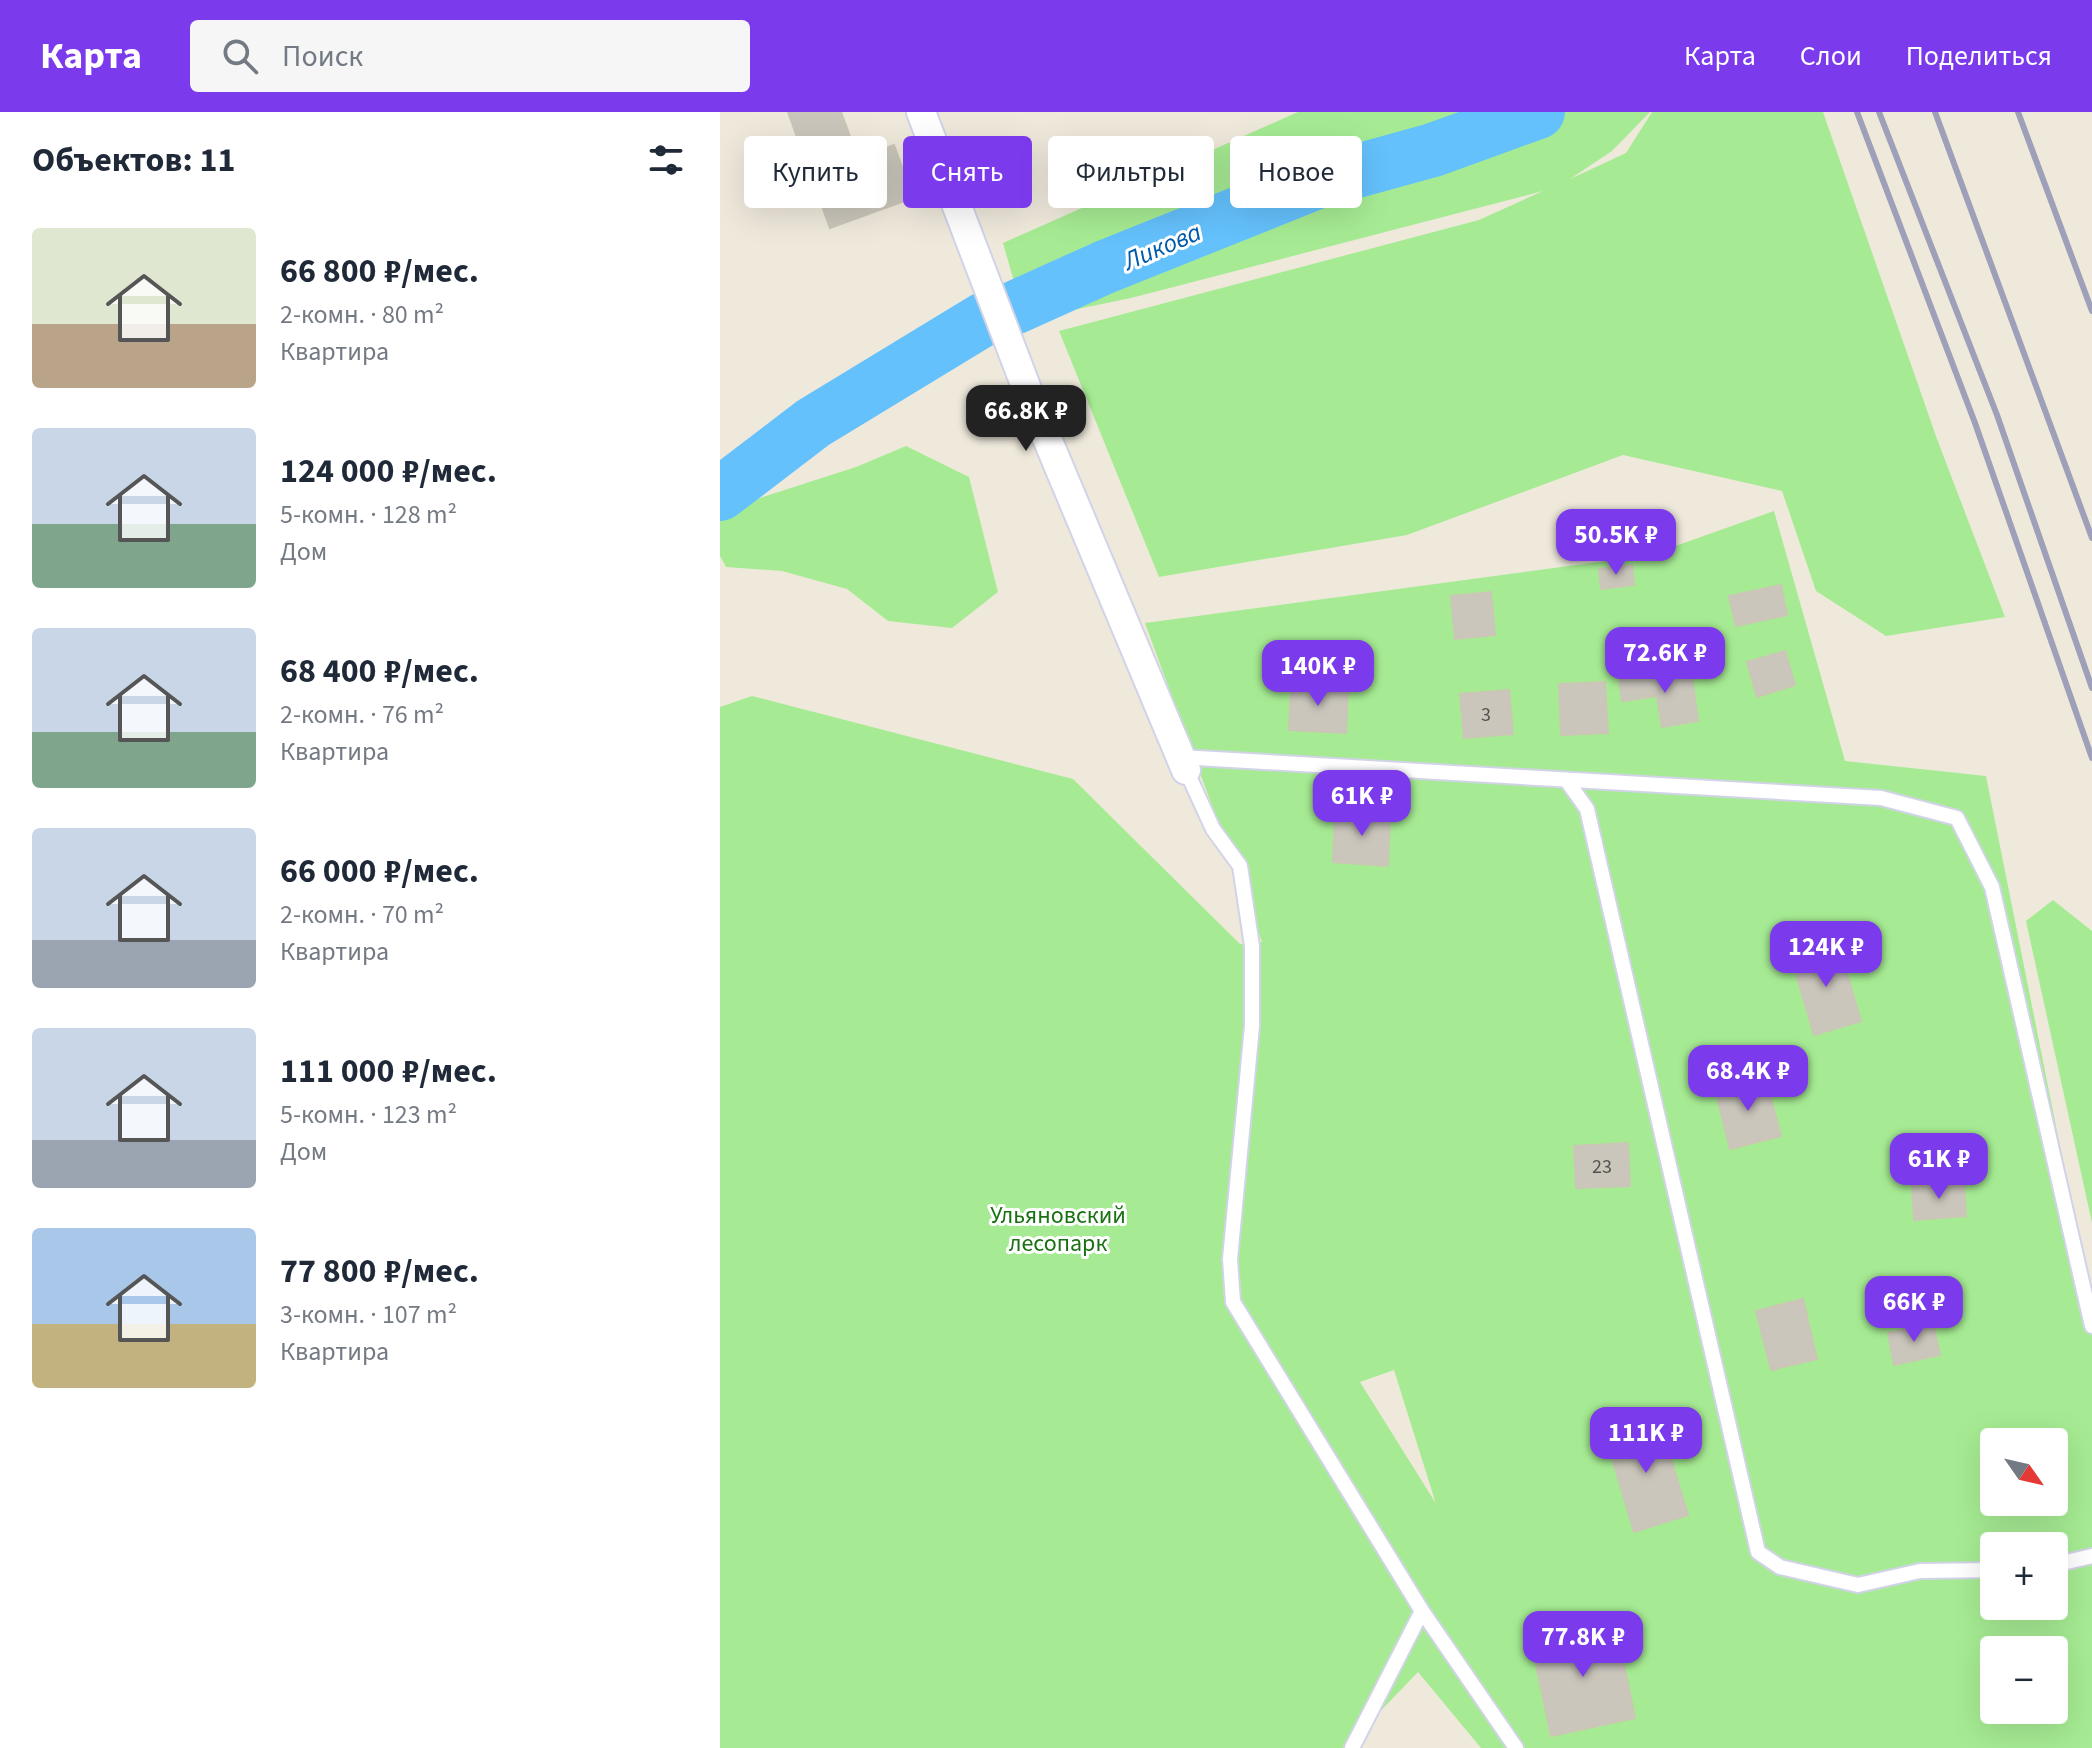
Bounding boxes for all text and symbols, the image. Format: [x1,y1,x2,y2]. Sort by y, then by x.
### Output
search box [190,20,750,92]
text: Карта [40,29,142,83]
icon: search [218,34,262,78]
text: Поиск [282,35,363,78]
text: Карта [1684,36,1756,76]
text: Слои [1800,36,1862,76]
text: Поделиться [1906,36,2052,76]
text: Объектов: 11 [32,136,235,185]
chip: Купить [744,136,887,208]
chip: Снять [903,136,1032,208]
chip: Фильтры [1048,136,1214,208]
chip: Новое [1230,136,1362,208]
icon: filters [644,138,688,182]
water label: Ликова [1115,213,1207,280]
text: 66 800 ₽/мес. [280,247,479,296]
icon: home [96,260,192,356]
text: 2-комн. · 80 m² [280,296,444,333]
text: Квартира [280,333,389,370]
pin: 66.8K ₽ [952,385,1100,453]
text: 66.8K ₽ [984,392,1068,429]
text: 124 000 ₽/мес. [280,447,497,496]
icon: home [96,460,192,556]
text: 5-комн. · 128 m² [280,496,457,533]
pin: 50.5K ₽ [1542,509,1690,577]
text: 50.5K ₽ [1574,516,1658,553]
text: Дом [280,533,327,570]
pin: 72.6K ₽ [1591,627,1739,695]
text: 72.6K ₽ [1623,634,1707,671]
pin: 140K ₽ [1253,640,1383,708]
text: 68 400 ₽/мес. [280,647,479,696]
text: 140K ₽ [1280,647,1356,684]
icon: home [96,660,192,756]
text: 2-комн. · 76 m² [280,696,444,733]
house number: 3 [1481,701,1491,729]
text: Квартира [280,733,389,770]
pin: 61K ₽ [1306,770,1418,838]
text: 61K ₽ [1331,777,1393,814]
text: 66 000 ₽/мес. [280,847,479,896]
icon: home [96,860,192,956]
text: 2-комн. · 70 m² [280,896,444,933]
pin: 124K ₽ [1761,921,1891,989]
text: 124K ₽ [1788,928,1864,965]
text: Квартира [280,933,389,970]
pin: 68.4K ₽ [1674,1045,1822,1113]
text: 111 000 ₽/мес. [280,1047,497,1096]
text: 68.4K ₽ [1706,1052,1790,1089]
icon: home [96,1060,192,1156]
text: 5-комн. · 123 m² [280,1096,457,1133]
text: Дом [280,1133,327,1170]
pin: 61K ₽ [1883,1133,1995,1201]
text: 61K ₽ [1908,1140,1970,1177]
house number: 23 [1592,1153,1612,1181]
park label: Ульяновский лесопарк [990,1198,1126,1261]
text: 77 800 ₽/мес. [280,1247,479,1296]
icon: home [96,1260,192,1356]
pin: 66K ₽ [1858,1276,1970,1344]
text: 66K ₽ [1883,1283,1945,1320]
text: 3-комн. · 107 m² [280,1296,457,1333]
text: Квартира [280,1333,389,1370]
pin: 111K ₽ [1581,1407,1711,1475]
text: 111K ₽ [1608,1414,1684,1451]
north arrow [1980,1428,2068,1516]
map controls [1980,1428,2068,1724]
button: + [1980,1532,2068,1620]
pin: 77.8K ₽ [1509,1611,1657,1679]
text: 77.8K ₽ [1541,1618,1625,1655]
button: − [1980,1636,2068,1724]

